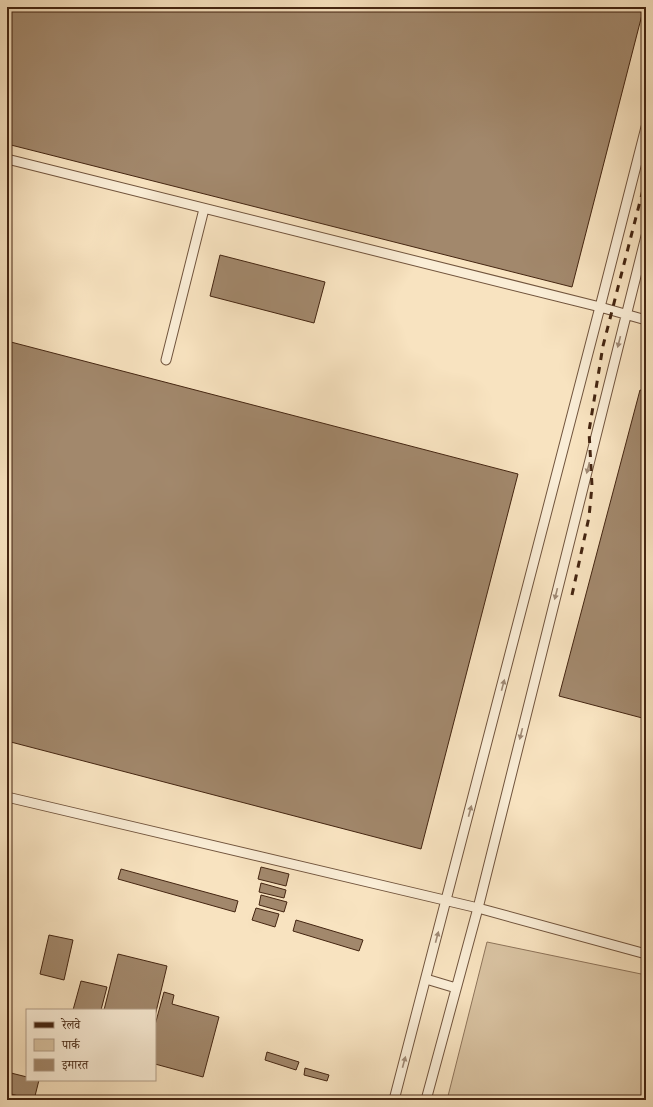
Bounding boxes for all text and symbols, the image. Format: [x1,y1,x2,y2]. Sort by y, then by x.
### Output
one-way arrow [616,336,622,348]
one-way arrow [584,462,590,474]
one-way arrow [553,588,559,600]
one-way arrow [500,679,506,691]
one-way arrow [518,728,524,740]
one-way arrow [467,805,473,817]
one-way arrow [434,930,440,942]
legend [26,1009,156,1081]
text: रेलवे [60,1017,81,1035]
text: पार्क [61,1037,81,1055]
one-way arrow [401,1056,407,1068]
text: इमारत [61,1057,89,1075]

